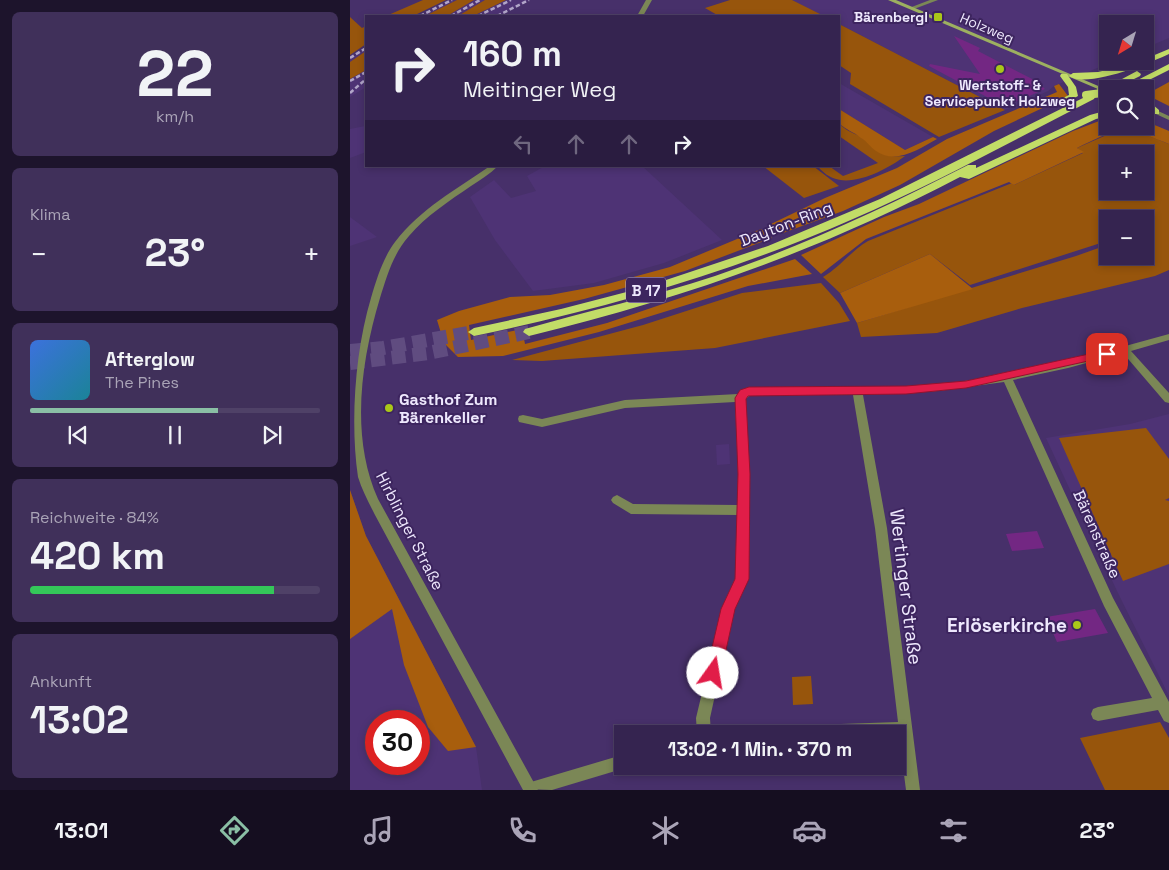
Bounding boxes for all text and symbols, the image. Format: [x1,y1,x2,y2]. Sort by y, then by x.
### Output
place label: Bärenbergl [854,8,928,26]
street label: Holzweg [957,9,1017,47]
marker: Bärenbergl [932,11,944,23]
north arrow [1099,15,1154,70]
map controls [1099,15,1154,265]
text: 22 [136,32,214,115]
text: 160 m [463,32,562,76]
icon: right [380,35,445,100]
marker: Wertstoff- & Servicepunkt Holzweg [994,63,1006,75]
text: Meitinger Weg [463,75,616,103]
place label: Wertstoff- & Servicepunkt Holzweg [925,76,1075,110]
button: search [1099,80,1154,135]
text: km/h [156,106,194,127]
icon: left [509,130,537,158]
icon: ahead [562,130,590,158]
icon: ahead [615,130,643,158]
icon: right [668,130,696,158]
button: + [1099,145,1154,200]
street label: Dayton-Ring [737,197,835,251]
text: Klima [30,204,71,225]
button: − [1099,210,1154,265]
text: 23° [145,229,205,277]
text: − [30,236,47,272]
text: + [303,236,320,272]
road number: B 17 [626,278,666,302]
pin [1086,333,1128,375]
icon: arrive [1093,340,1121,368]
text: Afterglow [105,347,195,372]
text: The Pines [105,372,179,393]
place label: Gasthof Zum Bärenkeller [399,389,497,428]
marker: Gasthof Zum Bärenkeller [383,402,395,414]
icon: previous [64,421,92,449]
icon: pause [161,421,189,449]
icon: next [258,421,286,449]
street label: Hirblinger Straße [371,468,449,594]
street label: Bärenstraße [1068,486,1126,582]
text: Reichweite · 84% [30,507,159,528]
street label: Wertinger Straße [884,508,928,666]
text: 420 km [30,532,165,580]
place label: Erlöserkirche [947,613,1067,638]
marker: Erlöserkirche [1071,619,1083,631]
position arrow [686,646,738,698]
text: Ankunft [30,671,92,692]
text: 13:02 [30,696,129,744]
speed limit sign: 30 [365,710,430,775]
text: 13:02 · 1 Min. · 370 m [668,737,852,762]
icon: directions [217,813,252,848]
icon: music [361,813,396,848]
icon: phone [505,813,540,848]
icon: climate [648,813,683,848]
icon: car [792,813,827,848]
icon: filters [936,813,971,848]
text: 13:01 [54,816,108,844]
text: 23° [1079,816,1115,844]

